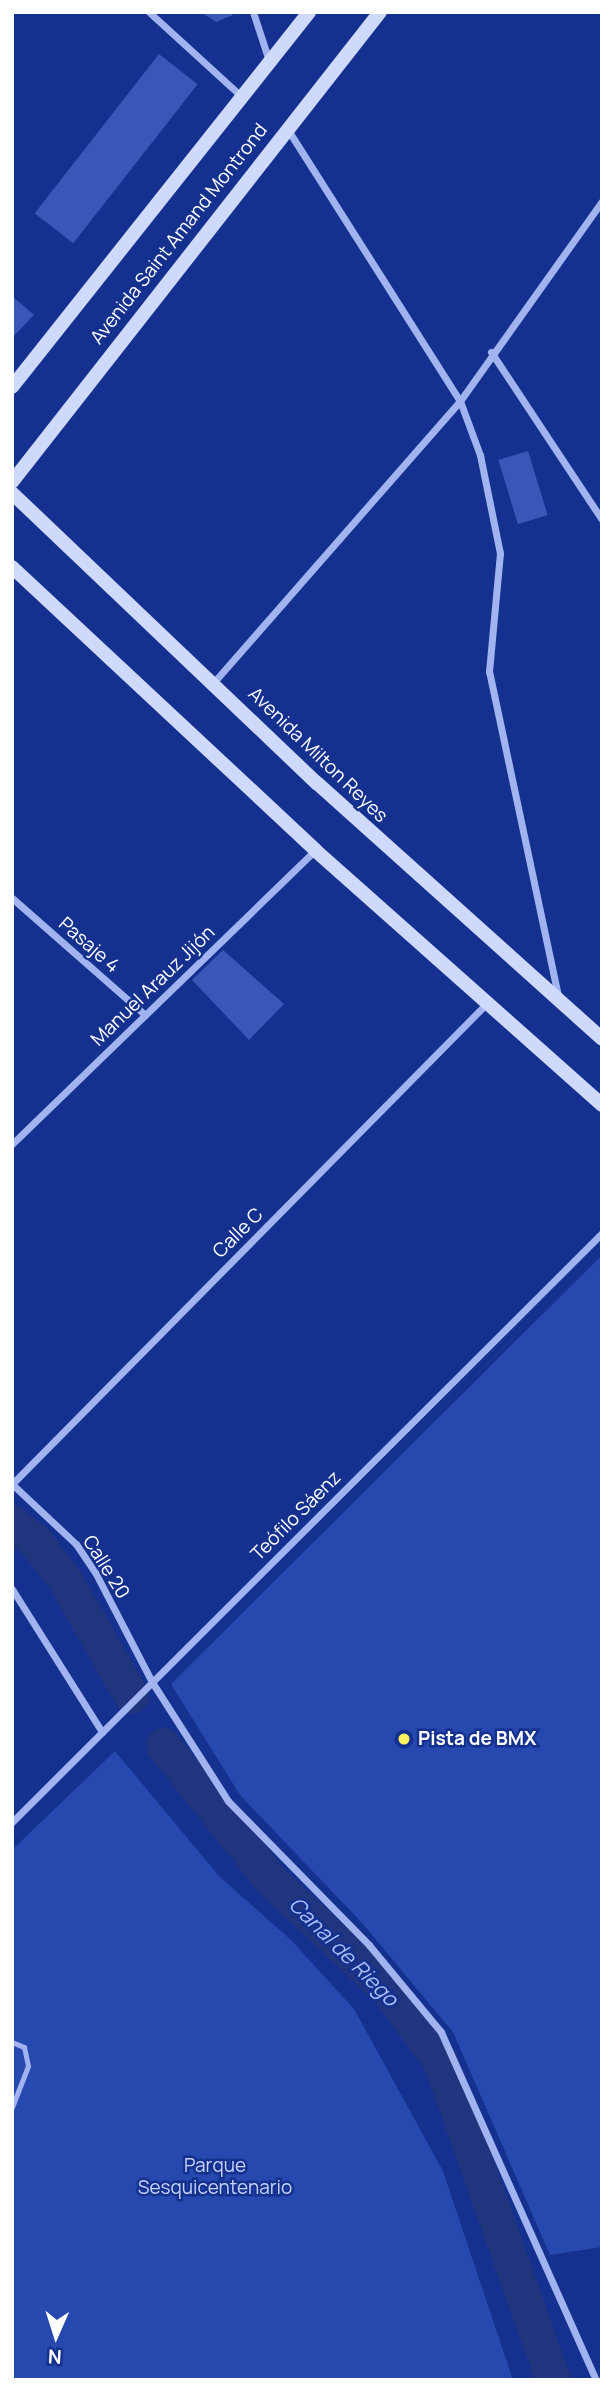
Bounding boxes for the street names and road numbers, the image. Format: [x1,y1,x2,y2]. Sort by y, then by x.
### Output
street label: Avenida Saint Amand Montrond [86,119,272,349]
street label: Avenida Milton Reyes [244,683,392,827]
street label: Pasaje 4 [54,912,124,978]
street label: Manuel Arauz Jijón [86,921,220,1051]
street label: Calle C [208,1203,268,1263]
street label: Teófilo Sáenz [246,1466,346,1566]
street label: Calle 20 [78,1531,134,1603]

